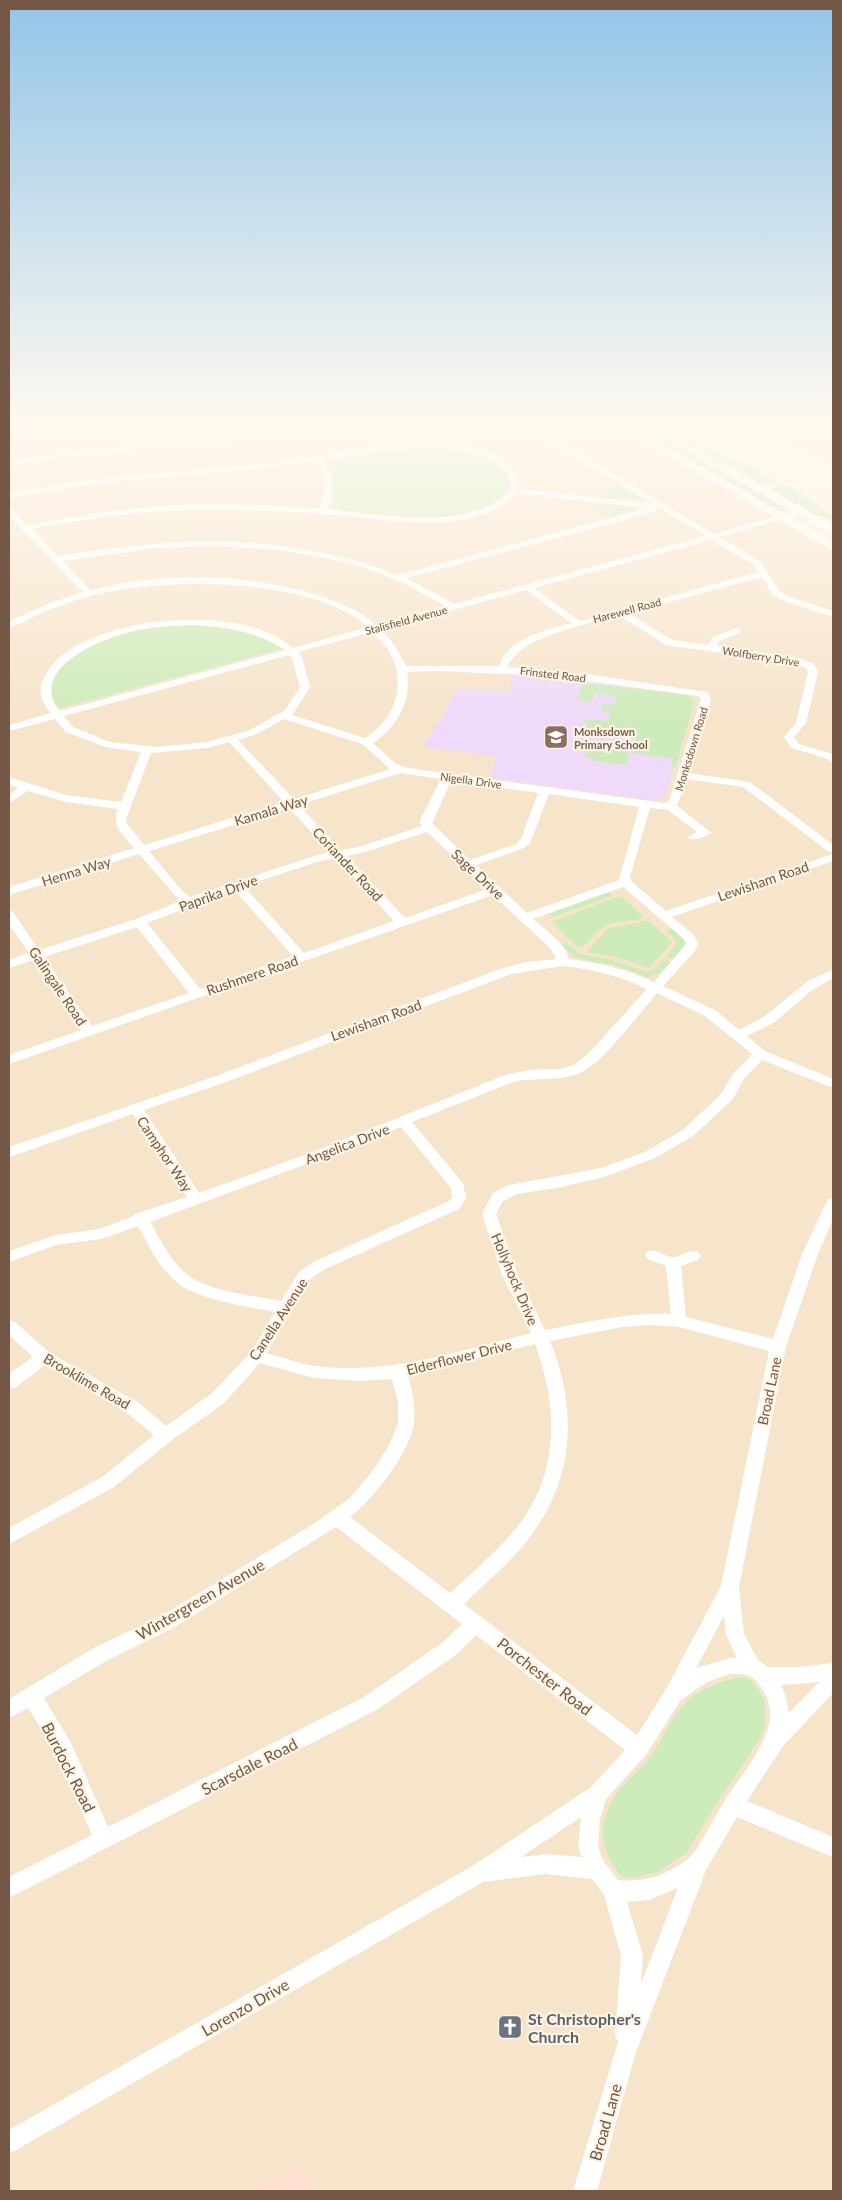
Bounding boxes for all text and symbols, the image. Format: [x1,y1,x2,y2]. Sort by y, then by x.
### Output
street label: Harewell Road [592,595,662,625]
street label: Stalisfield Avenue [363,603,449,637]
street label: Wolfberry Drive [722,643,801,669]
street label: Frinsted Road [519,664,587,684]
street label: Monksdown Road [672,705,710,793]
school or university icon: Monksdown Primary School [543,724,569,750]
place label: Monksdown Primary School [574,725,648,751]
street label: Nigella Drive [439,769,503,791]
street label: Kamala Way [232,791,311,829]
street label: Coriander Road [309,823,387,905]
street label: Sage Drive [448,845,508,903]
street label: Henna Way [39,852,113,890]
street label: Lewisham Road [715,857,811,905]
street label: Paprika Drive [176,871,260,915]
street label: Galingale Road [25,943,91,1029]
street label: Rushmere Road [204,951,300,999]
street label: Lewisham Road [328,996,424,1044]
street label: Camphor Way [134,1113,197,1196]
street label: Angelica Drive [302,1120,392,1168]
street label: Hollyhock Drive [488,1230,542,1328]
street label: Canella Avenue [245,1275,311,1363]
street label: Elderflower Drive [405,1336,513,1378]
street label: Brooklime Road [41,1349,133,1413]
street label: Broad Lane [753,1355,785,1427]
street label: Wintergreen Avenue [132,1554,268,1644]
street label: Porchester Road [494,1633,596,1719]
street label: Burdock Road [38,1719,100,1815]
street label: Scarsdale Road [198,1734,300,1798]
street label: Lorenzo Drive [198,1974,292,2040]
place label: St Christopher's Church [528,2009,641,2046]
church icon: St Christopher's Church [497,2014,523,2040]
street label: Broad Lane [585,2081,625,2163]

